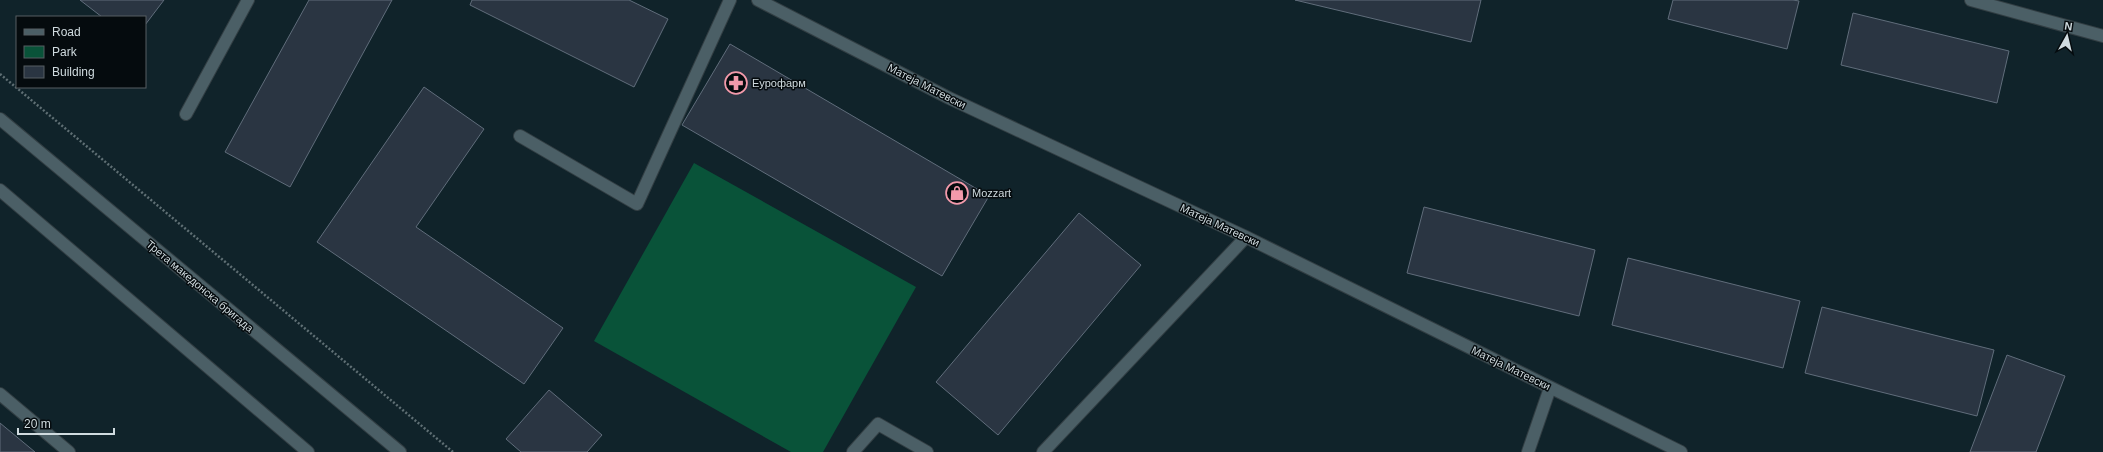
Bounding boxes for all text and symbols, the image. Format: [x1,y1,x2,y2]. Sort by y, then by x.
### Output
legend [16,16,146,88]
north arrow [2047,16,2087,56]
text: N [2064,20,2073,33]
text: Road [52,25,81,39]
text: Park [52,45,78,59]
street label: Матеја Матевски [886,61,968,111]
text: Building [52,65,95,79]
pharmacy icon: Еурофарм [723,70,749,96]
place label: Еурофарм [752,77,806,89]
shop icon: Mozzart [944,180,970,206]
place label: Mozzart [972,187,1011,199]
street label: Матеја Матевски [1178,201,1262,249]
street label: Трета македонска бригада [144,238,257,335]
street label: Матеја Матевски [1470,344,1552,392]
scale bar [18,410,114,436]
text: 20 m [24,417,51,431]

